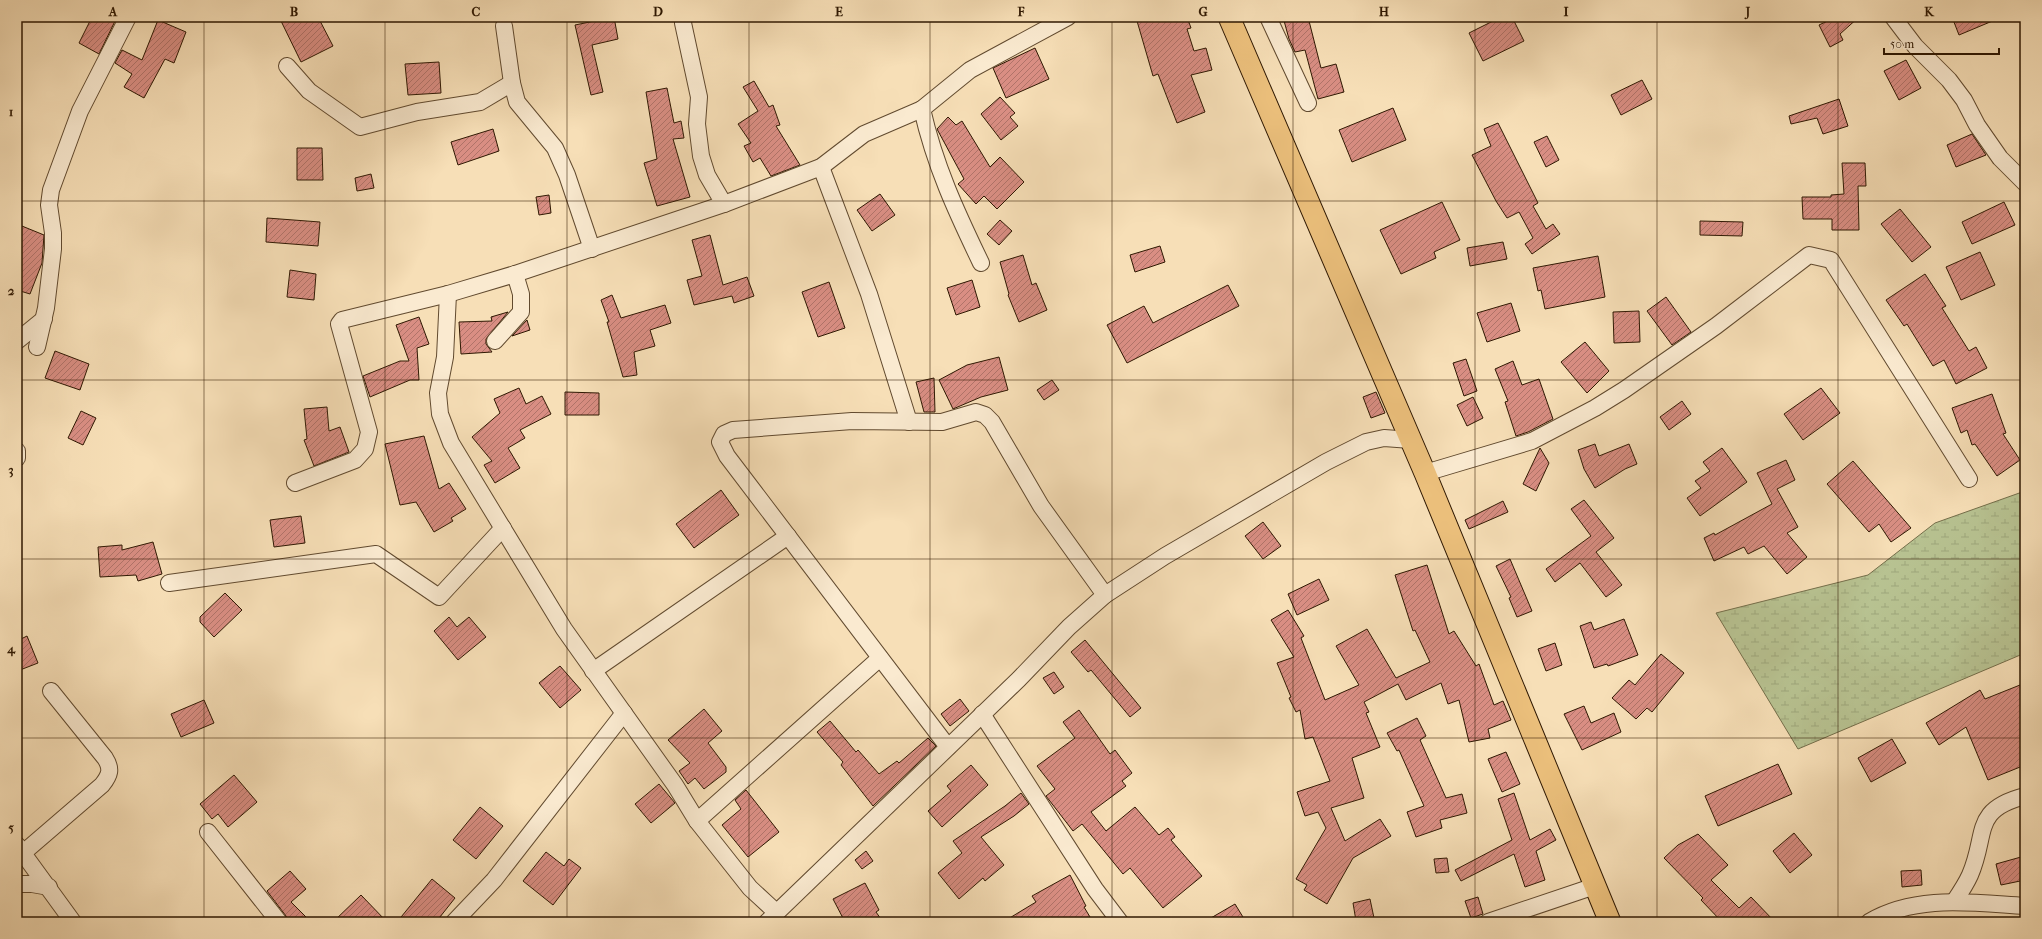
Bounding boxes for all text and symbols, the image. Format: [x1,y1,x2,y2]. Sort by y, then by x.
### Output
text: A [108,4,118,19]
text: B [290,4,299,19]
text: C [472,4,481,19]
text: D [653,4,663,19]
text: E [835,4,843,19]
text: F [1017,4,1025,19]
text: G [1198,4,1208,19]
text: H [1379,4,1390,19]
text: I [1563,4,1569,19]
text: J [1744,4,1751,20]
text: K [1924,4,1935,19]
scale bar [1884,30,1999,56]
text: 50 m [1890,37,1914,51]
text: 1 [9,104,14,119]
text: 2 [8,283,15,298]
text: 3 [8,462,14,478]
text: 4 [6,641,16,657]
text: 5 [8,820,14,835]

